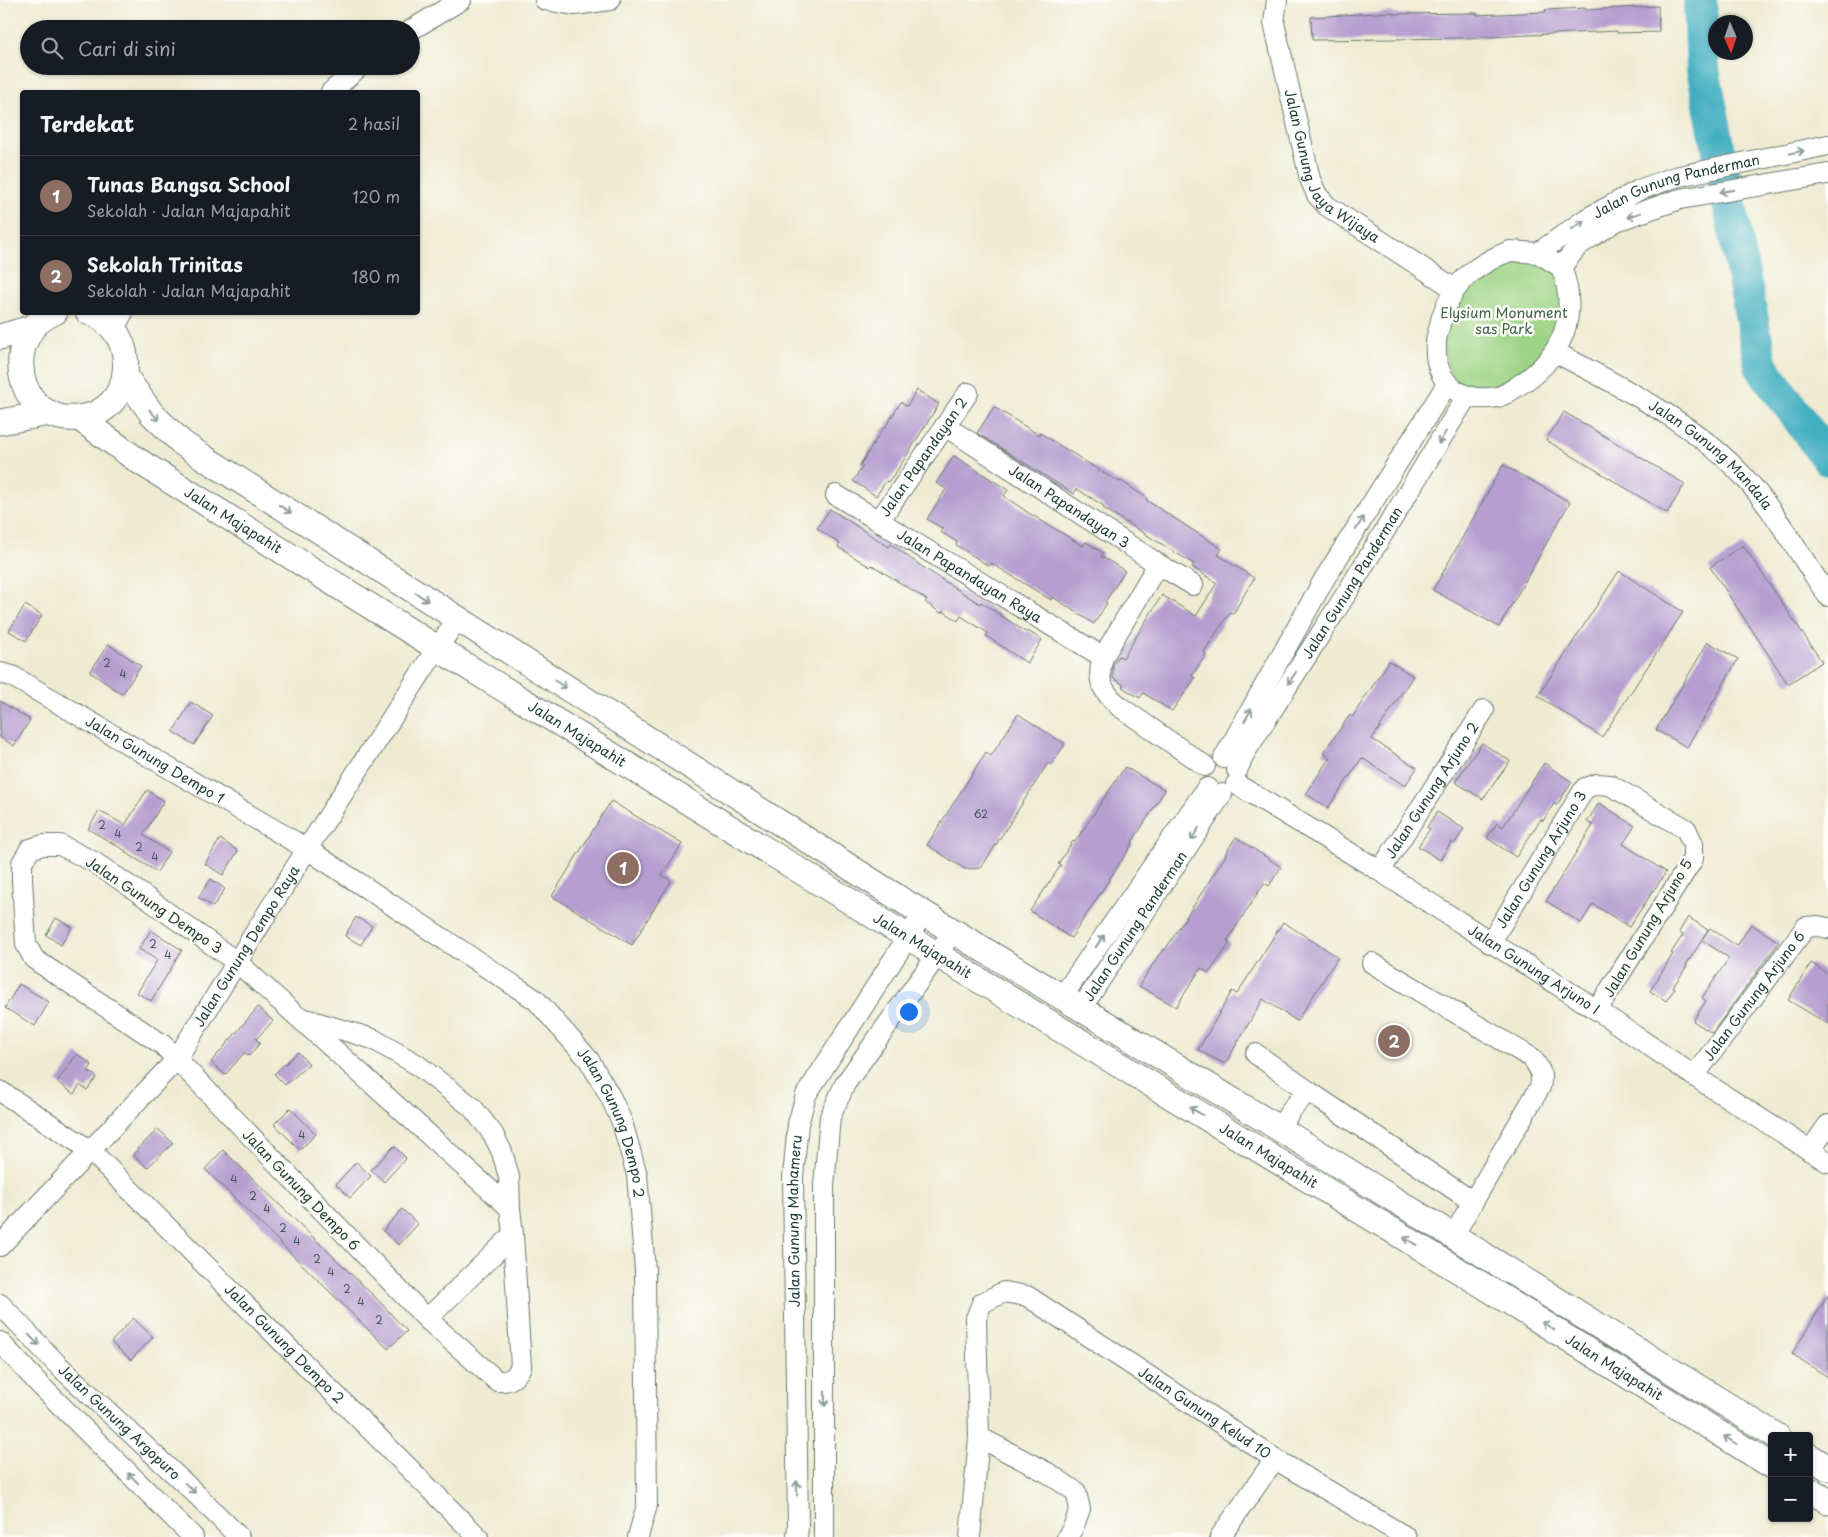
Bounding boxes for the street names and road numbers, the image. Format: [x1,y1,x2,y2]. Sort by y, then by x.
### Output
street label: Jalan Gunung Jaya Wijaya [1280,87,1384,248]
street label: Jalan Gunung Panderman [1589,149,1762,223]
street label: Jalan Papandayan 2 [874,393,972,521]
street label: Jalan Gunung Mandala [1645,394,1778,514]
street label: Jalan Papandayan 3 [1005,459,1134,553]
street label: Jalan Majapahit [180,481,287,559]
street label: Jalan Gunung Panderman [1296,502,1407,663]
street label: Jalan Papandayan Raya [893,523,1046,628]
street label: Jalan Majapahit [524,695,631,772]
street label: Jalan Gunung Dempo 1 [82,710,229,808]
street label: Jalan Gunung Arjuno 2 [1380,718,1484,862]
street label: Jalan Gunung Arjuno 3 [1490,786,1591,932]
street label: Jalan Gunung Panderman [1078,847,1192,1005]
street label: Jalan Gunung Dempo 3 [82,851,227,958]
street label: Jalan Gunung Arjuno 5 [1598,855,1697,1001]
street label: Jalan Gunung Dempo Raya [188,861,304,1031]
street label: Jalan Majapahit [869,907,976,983]
street label: Jalan Gunung Arjuno I [1464,919,1604,1019]
street label: Jalan Gunung Arjuno 6 [1698,926,1809,1065]
street label: Jalan Gunung Dempo 2 [572,1042,650,1199]
street label: Jalan Majapahit [1216,1117,1322,1193]
street label: Jalan Gunung Dempo 6 [238,1124,365,1255]
street label: Jalan Gunung Mahameru [782,1134,807,1308]
street label: Jalan Gunung Dempo 2 [220,1279,349,1408]
street label: Jalan Majapahit [1561,1328,1667,1406]
street label: Jalan Gunung Argopuro [54,1359,186,1485]
street label: Jalan Gunung Kelud 10 [1134,1361,1275,1464]

